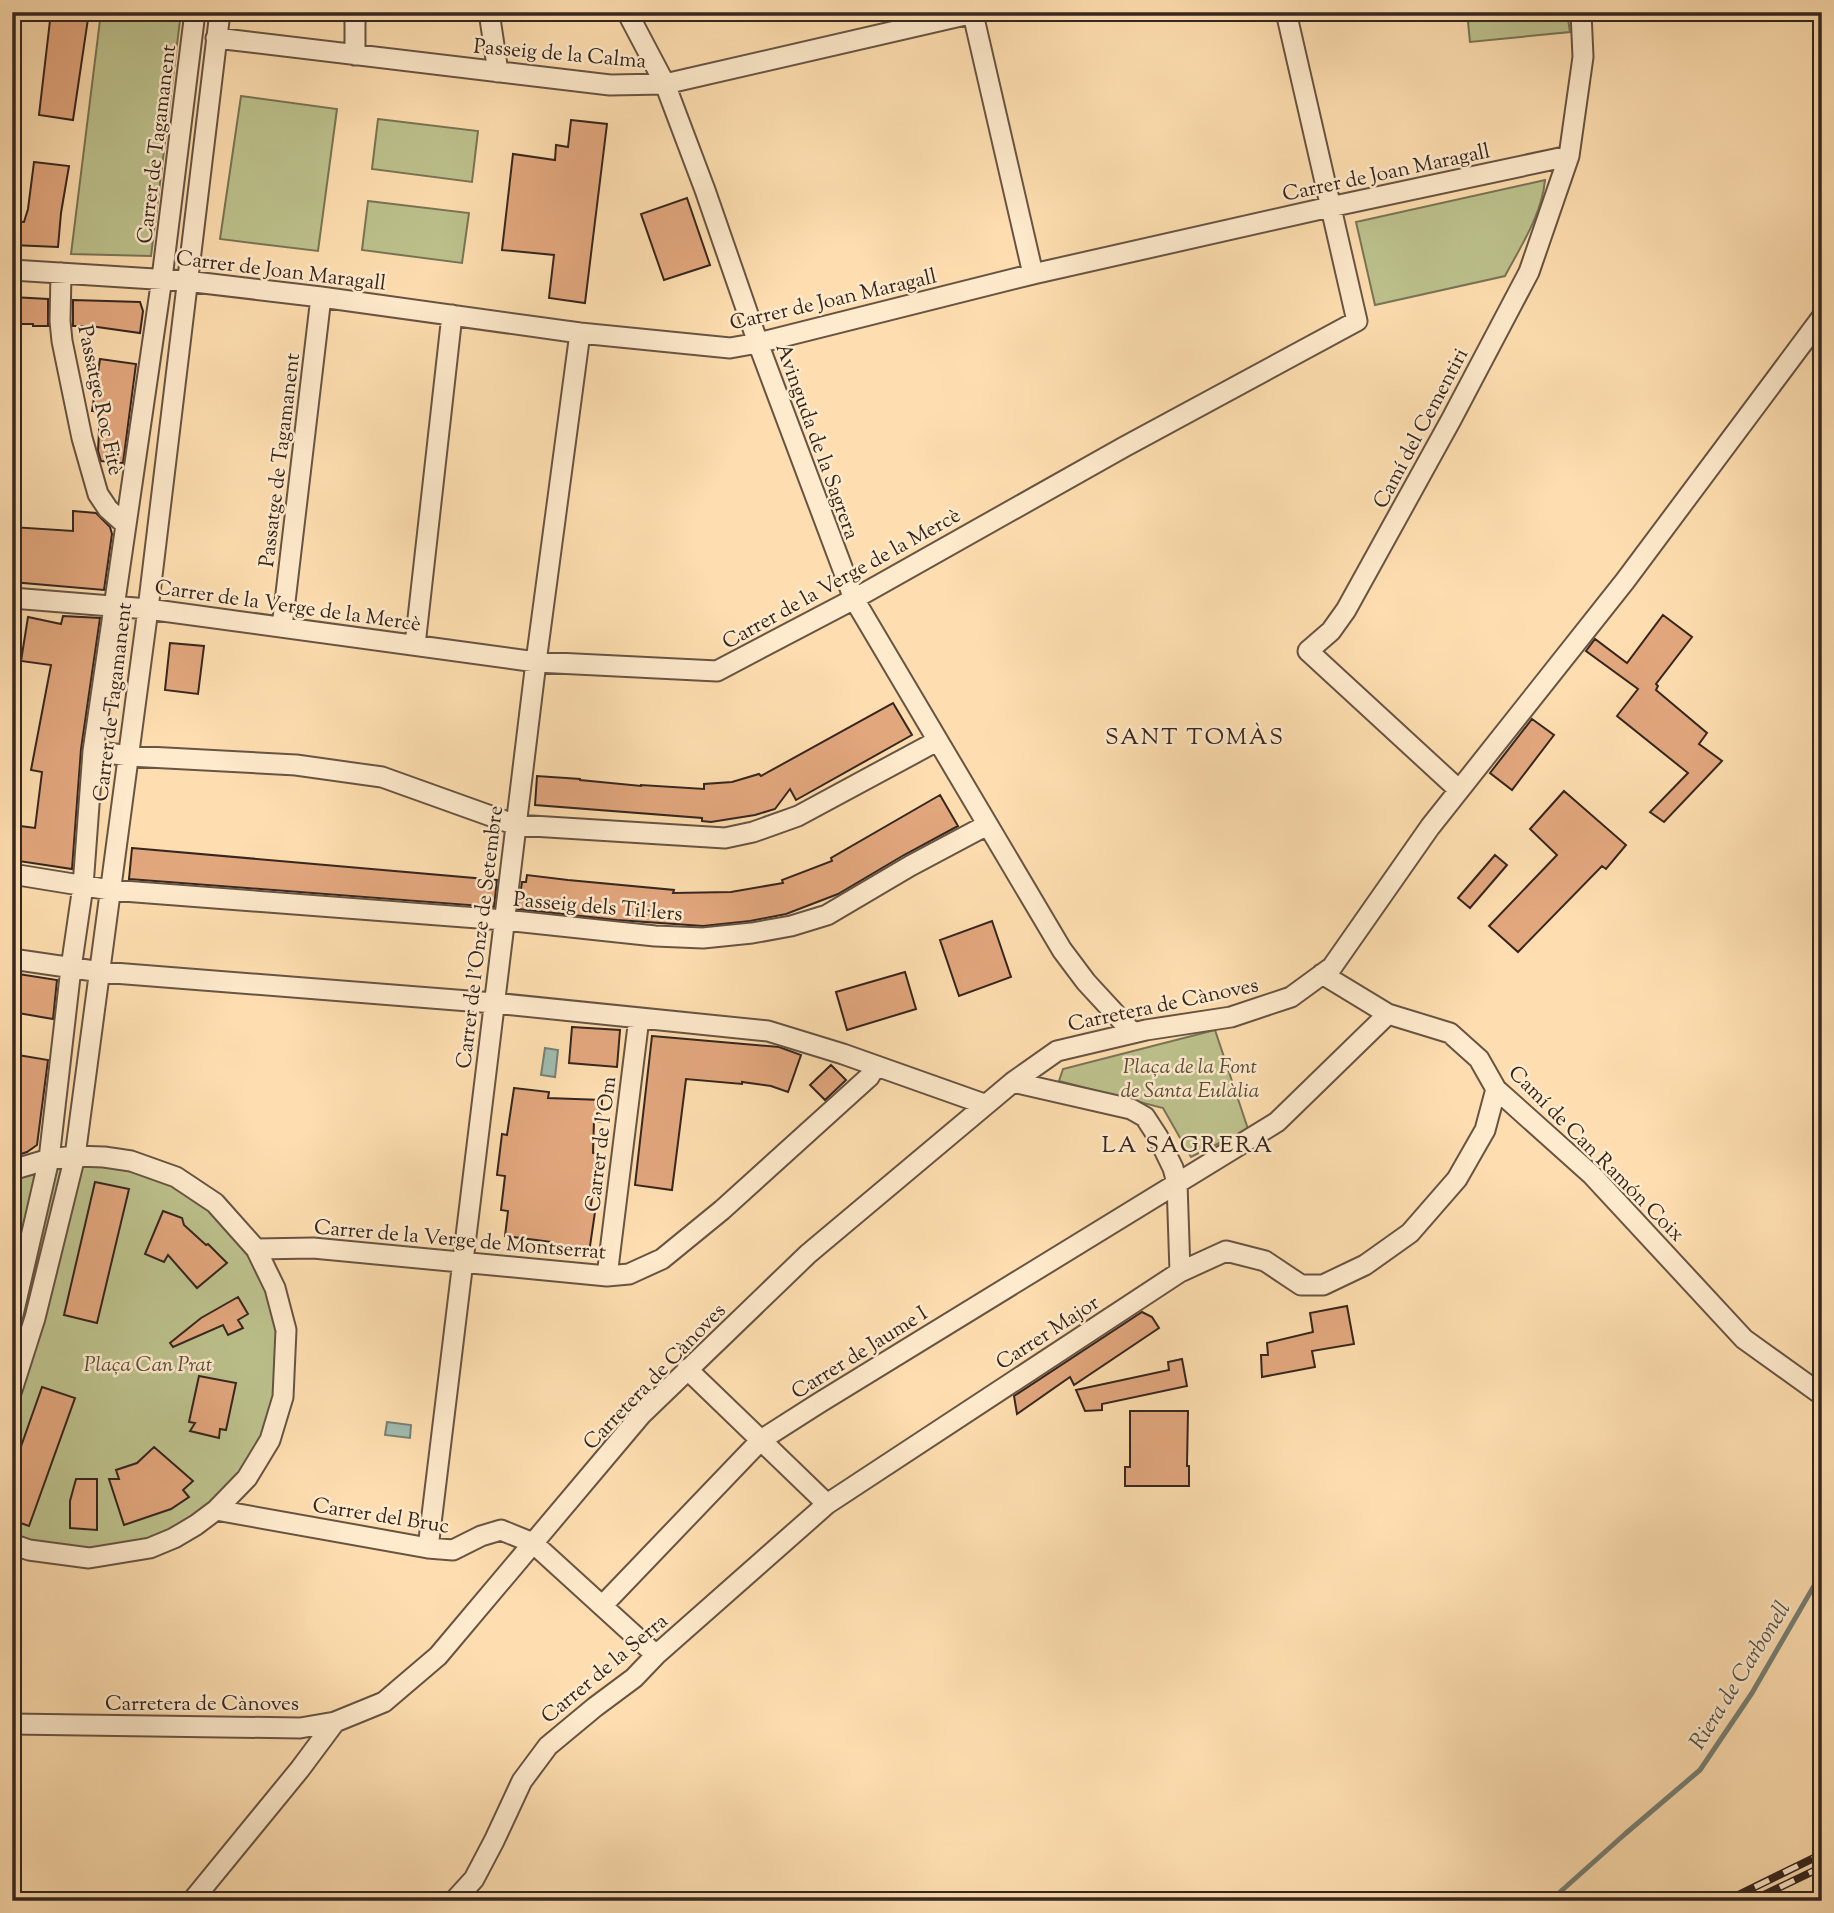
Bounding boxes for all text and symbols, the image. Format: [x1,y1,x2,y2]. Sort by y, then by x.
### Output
street label: Passeig de la Calma [472,32,648,78]
street label: Carrer de Tagamanent [131,43,185,246]
street label: Carrer de Joan Maragall [1280,137,1493,211]
street label: Carrer de Joan Maragall [174,244,388,300]
street label: Carrer de Joan Maragall [727,263,940,339]
street label: Passatge Roc Fitè [68,323,130,478]
street label: Avinguda de la Sagrera [767,339,866,544]
street label: Camí del Cementiri [1367,343,1477,515]
street label: Passatge de Tagamanent [253,352,309,569]
street label: Carrer de la Verge de la Mercè [717,502,967,658]
street label: Carrer de la Verge de la Mercè [153,573,423,641]
street label: Carrer de Tagamanent [87,601,141,804]
district label: SANT TOMÀS [1105,722,1285,755]
street label: Carrer de l'Onze de Setembre [450,804,512,1071]
street label: Passeig dels Til·lers [512,886,684,930]
street label: Carretera de Cànoves [1065,971,1261,1041]
park label: Plaça de la Font de Santa Eulàlia [1121,1053,1259,1107]
street label: Camí de Can Ramón Coix [1501,1059,1691,1249]
street label: Carrer de l'Om [579,1075,625,1214]
district label: LA SAGRERA [1102,1130,1274,1163]
street label: Carrer de la Verge de Montserrat [313,1213,607,1269]
street label: Carrer Major [990,1289,1106,1378]
street label: Carretera de Cànoves [577,1297,734,1458]
street label: Carrer de Jaume I [786,1300,934,1408]
park label: Plaça Can Prat [84,1351,212,1381]
street label: Carrer del Bruc [310,1491,451,1543]
water label: Riera de Carbonell [1682,1596,1800,1757]
street label: Carrer de la Serra [535,1607,676,1732]
street label: Carretera de Cànoves [105,1690,299,1720]

